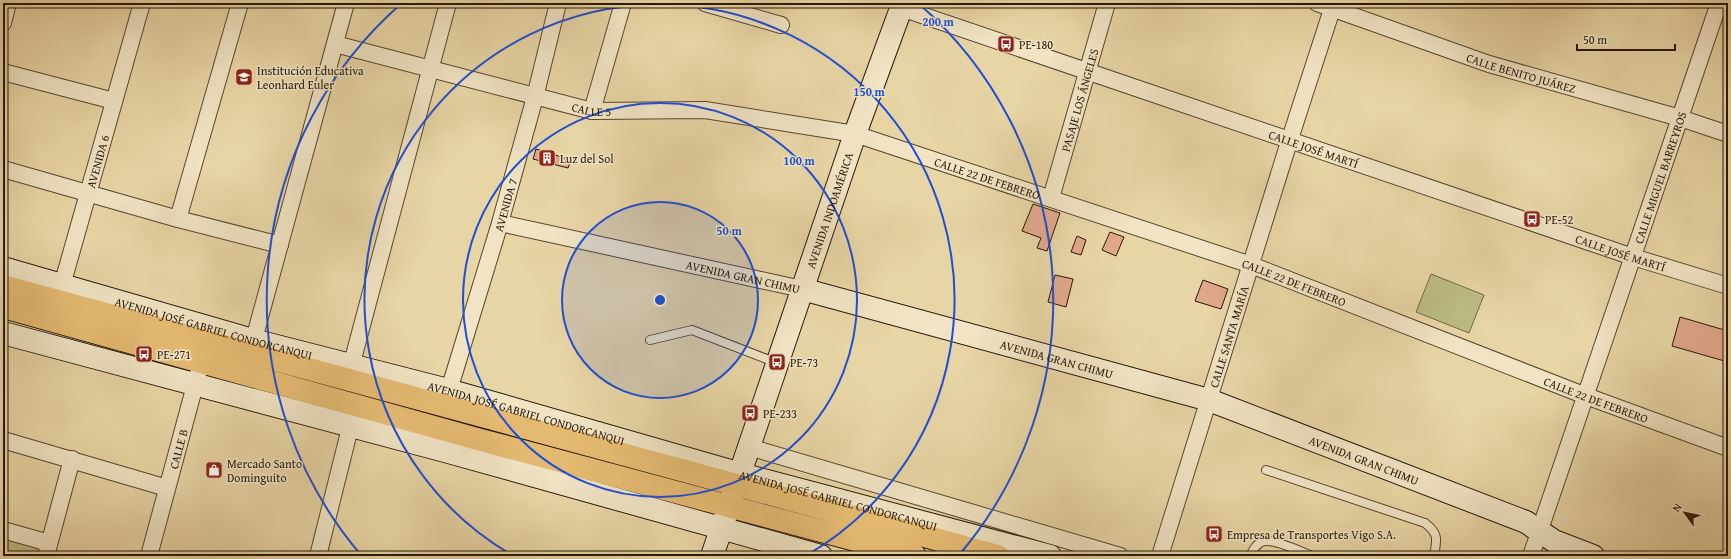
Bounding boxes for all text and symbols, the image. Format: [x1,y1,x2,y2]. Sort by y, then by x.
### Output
text: 200 m [922,13,955,30]
scale bar [1577,26,1675,52]
text: 50 m [1583,31,1607,48]
bus stop icon: PE-180 [996,34,1016,54]
place label: PE-180 [1019,36,1053,53]
street label: PASAJE LOS ÁNGELES [1056,46,1102,153]
street label: CALLE BENITO JUÁREZ [1464,48,1578,97]
place label: Institución Educativa Leonhard Euler [257,62,364,93]
school or university icon: Institución Educativa Leonhard Euler [234,67,254,87]
text: 150 m [853,83,886,100]
street label: CALLE 5 [570,98,612,120]
street label: CALLE MIGUEL BARREYROS [1629,109,1690,246]
street label: CALLE JOSÉ MARTÍ [1267,125,1361,172]
street label: AVENIDA 6 [82,133,113,190]
building icon: Luz del Sol [537,148,557,168]
street label: AVENIDA INDOAMÉRICA [802,149,857,271]
place label: Luz del Sol [560,150,614,167]
text: 100 m [783,152,816,169]
street label: CALLE 22 DE FEBRERO [932,152,1042,203]
street label: AVENIDA 7 [489,176,521,233]
bus stop icon: PE-52 [1522,209,1542,229]
place label: PE-52 [1545,211,1573,228]
text: 50 m [716,222,742,239]
street label: CALLE JOSÉ MARTÍ [1573,230,1668,275]
street label: CALLE 22 DE FEBRERO [1240,254,1349,310]
street label: AVENIDA GRAN CHIMU [685,255,802,297]
street label: CALLE SANTA MARÍA [1205,283,1253,390]
street label: AVENIDA JOSÉ GABRIEL CONDORCANQUI [113,292,314,363]
centre of rings [653,293,667,307]
street label: AVENIDA GRAN CHIMU [998,335,1115,382]
bus stop icon: PE-271 [134,344,154,364]
place label: PE-271 [157,346,191,363]
bus stop icon: PE-73 [767,352,787,372]
place label: PE-73 [790,354,818,371]
street label: CALLE 22 DE FEBRERO [1542,372,1651,427]
street label: AVENIDA JOSÉ GABRIEL CONDORCANQUI [426,377,627,449]
bus stop icon: PE-233 [740,403,760,423]
place label: PE-233 [763,405,797,422]
street label: CALLE B [164,427,191,471]
street label: AVENIDA GRAN CHIMU [1307,431,1422,489]
place label: Mercado Santo Dominguito [227,455,302,486]
shop icon: Mercado Santo Dominguito [204,460,224,480]
street label: AVENIDA JOSÉ GABRIEL CONDORCANQUI [737,465,940,534]
north arrow [1665,493,1705,533]
text: N [1668,500,1686,515]
bus stop icon: Empresa de Transportes Vigo S.A. [1204,524,1224,544]
place label: Empresa de Transportes Vigo S.A. [1227,526,1396,543]

